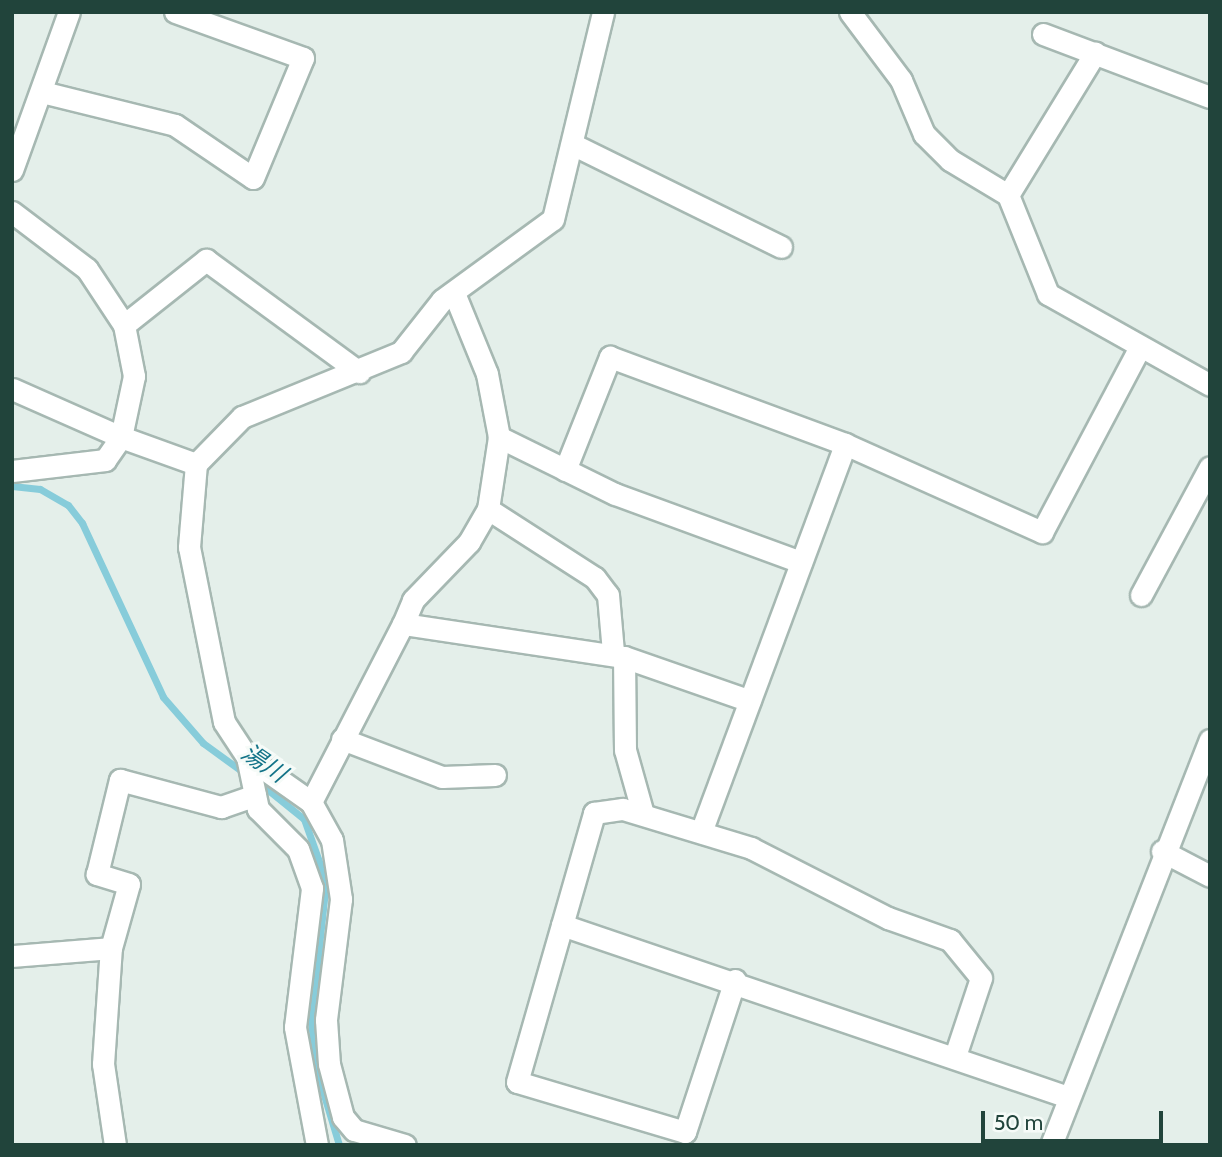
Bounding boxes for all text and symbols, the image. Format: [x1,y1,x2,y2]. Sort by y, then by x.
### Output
water label: 湯川 [236,738,292,788]
scale bar [984,1098,1166,1142]
text: 50 m [994,1110,1043,1135]

